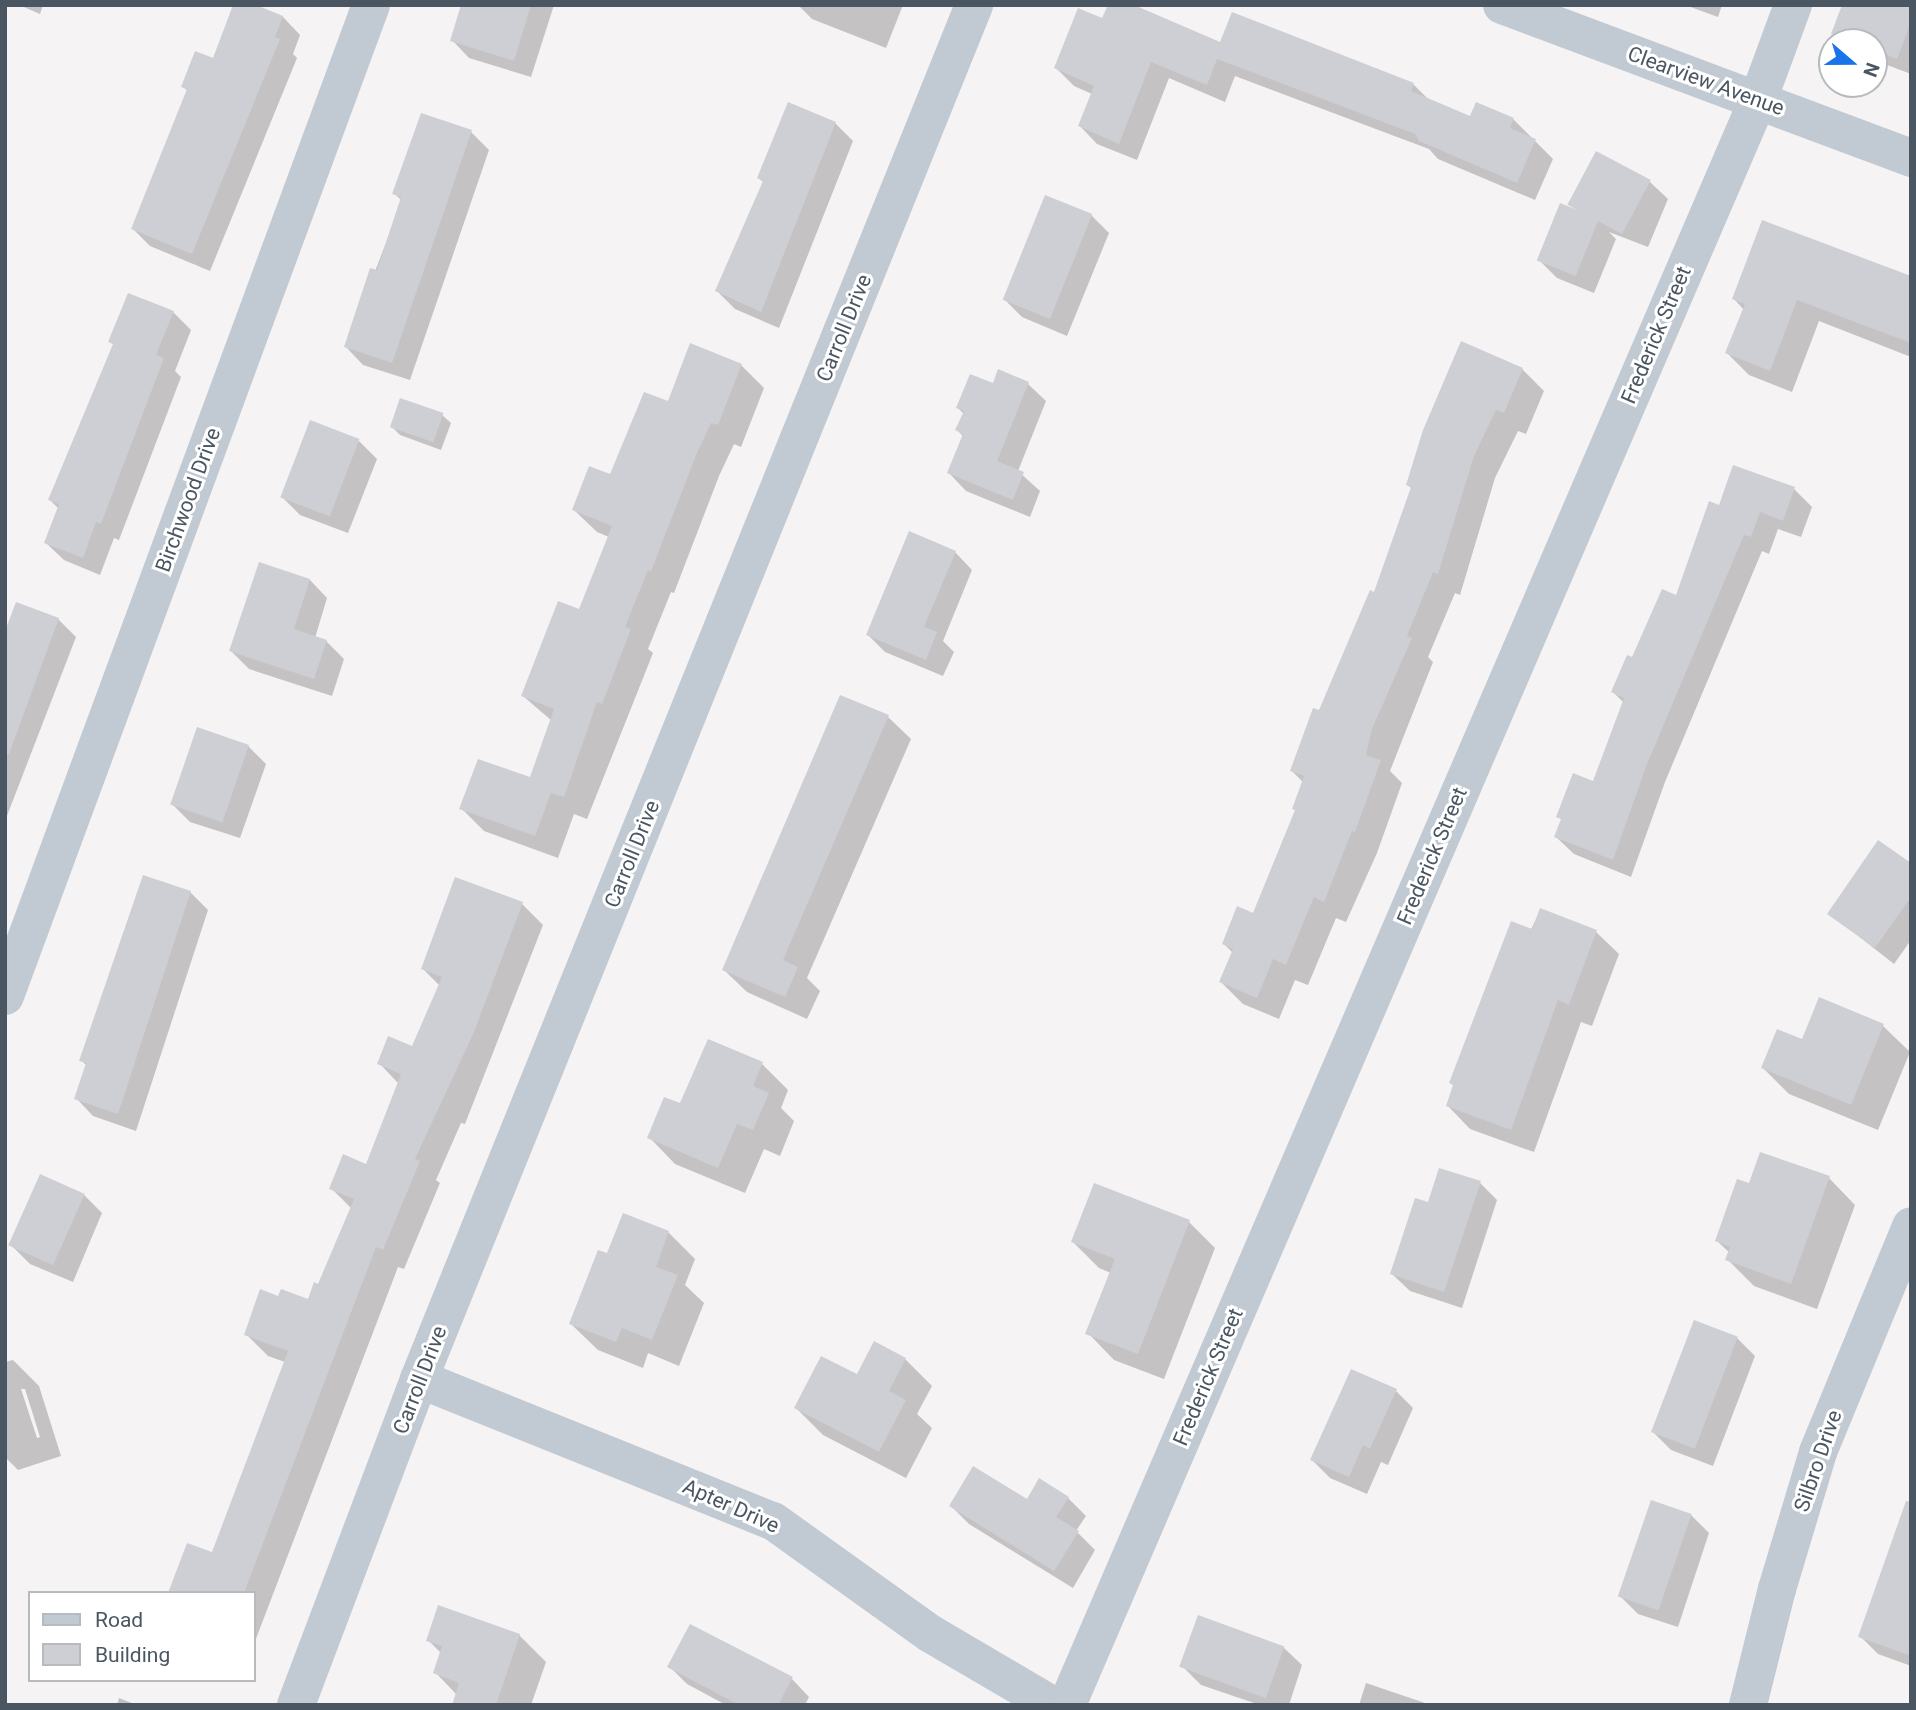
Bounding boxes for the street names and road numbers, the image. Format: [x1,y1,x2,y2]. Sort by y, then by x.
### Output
street label: Clearview Avenue [1624,41,1788,121]
street label: Frederick Street [1616,262,1696,408]
street label: Carroll Drive [811,271,877,385]
street label: Birchwood Drive [150,424,226,576]
street label: Frederick Street [1392,783,1472,929]
street label: Carroll Drive [599,797,665,911]
street label: Frederick Street [1168,1304,1248,1450]
street label: Carroll Drive [388,1322,452,1438]
street label: Silbro Drive [1789,1407,1847,1515]
street label: Apter Drive [679,1474,783,1538]

